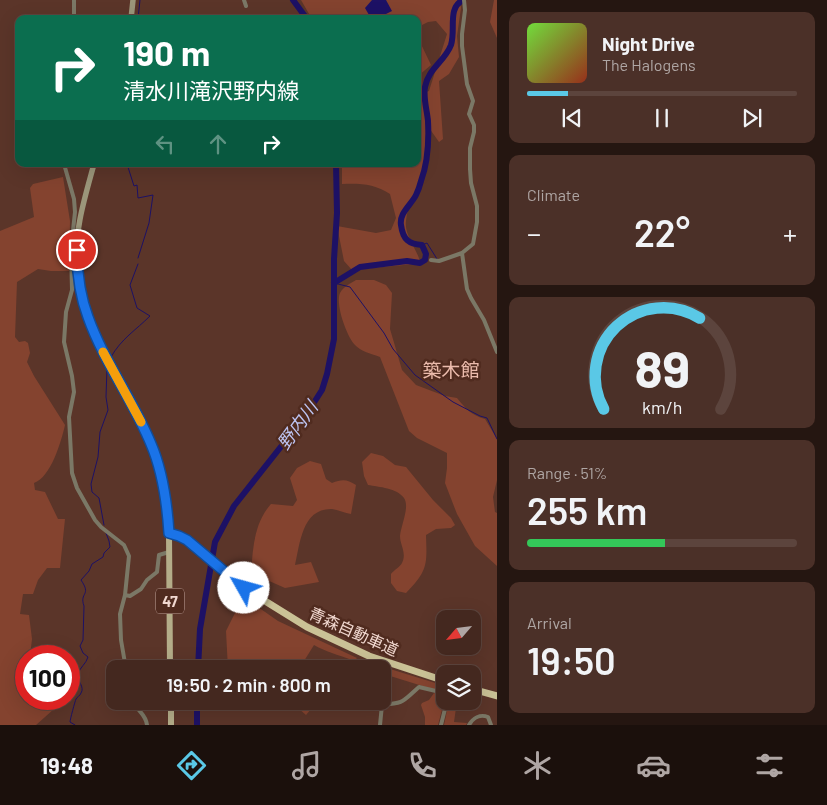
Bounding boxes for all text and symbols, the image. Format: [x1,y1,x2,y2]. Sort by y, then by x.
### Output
text: 190 m [123,31,210,73]
text: Night Drive [602,32,695,55]
icon: right [40,35,105,100]
text: The Halogens [602,55,696,74]
text: 清水川滝沢野内線 [123,77,299,103]
icon: previous [558,104,586,132]
icon: pause [648,104,676,132]
icon: next [738,104,766,132]
icon: left [151,130,179,158]
icon: ahead [204,130,232,158]
icon: right [257,130,285,158]
text: Climate [527,185,580,204]
text: 22° [634,209,690,255]
text: − [527,216,541,250]
text: + [783,216,797,250]
pin [56,229,98,271]
icon: arrive [63,236,91,264]
text: 89 [634,336,690,398]
district label: 築木館 [422,358,480,381]
water label: 野内川 [272,395,323,453]
text: km/h [642,396,682,418]
text: Range · 51% [527,463,607,482]
text: 255 km [527,487,647,533]
position arrow [217,561,269,613]
road number: 47 [156,588,184,614]
street label: 青森自動車道 [306,603,402,659]
north arrow [436,610,481,655]
map controls [436,610,481,710]
text: Arrival [527,613,572,632]
text: 19:50 [527,637,616,683]
speed limit sign: 100 [15,645,80,710]
button: layers [436,665,481,710]
text: 19:50 · 2 min · 800 m [166,673,331,696]
icon: directions [174,748,209,783]
icon: music [289,748,324,783]
icon: phone [405,748,440,783]
icon: climate [520,748,555,783]
icon: car [636,748,671,783]
icon: filters [752,748,787,783]
text: 19:48 [40,752,93,778]

